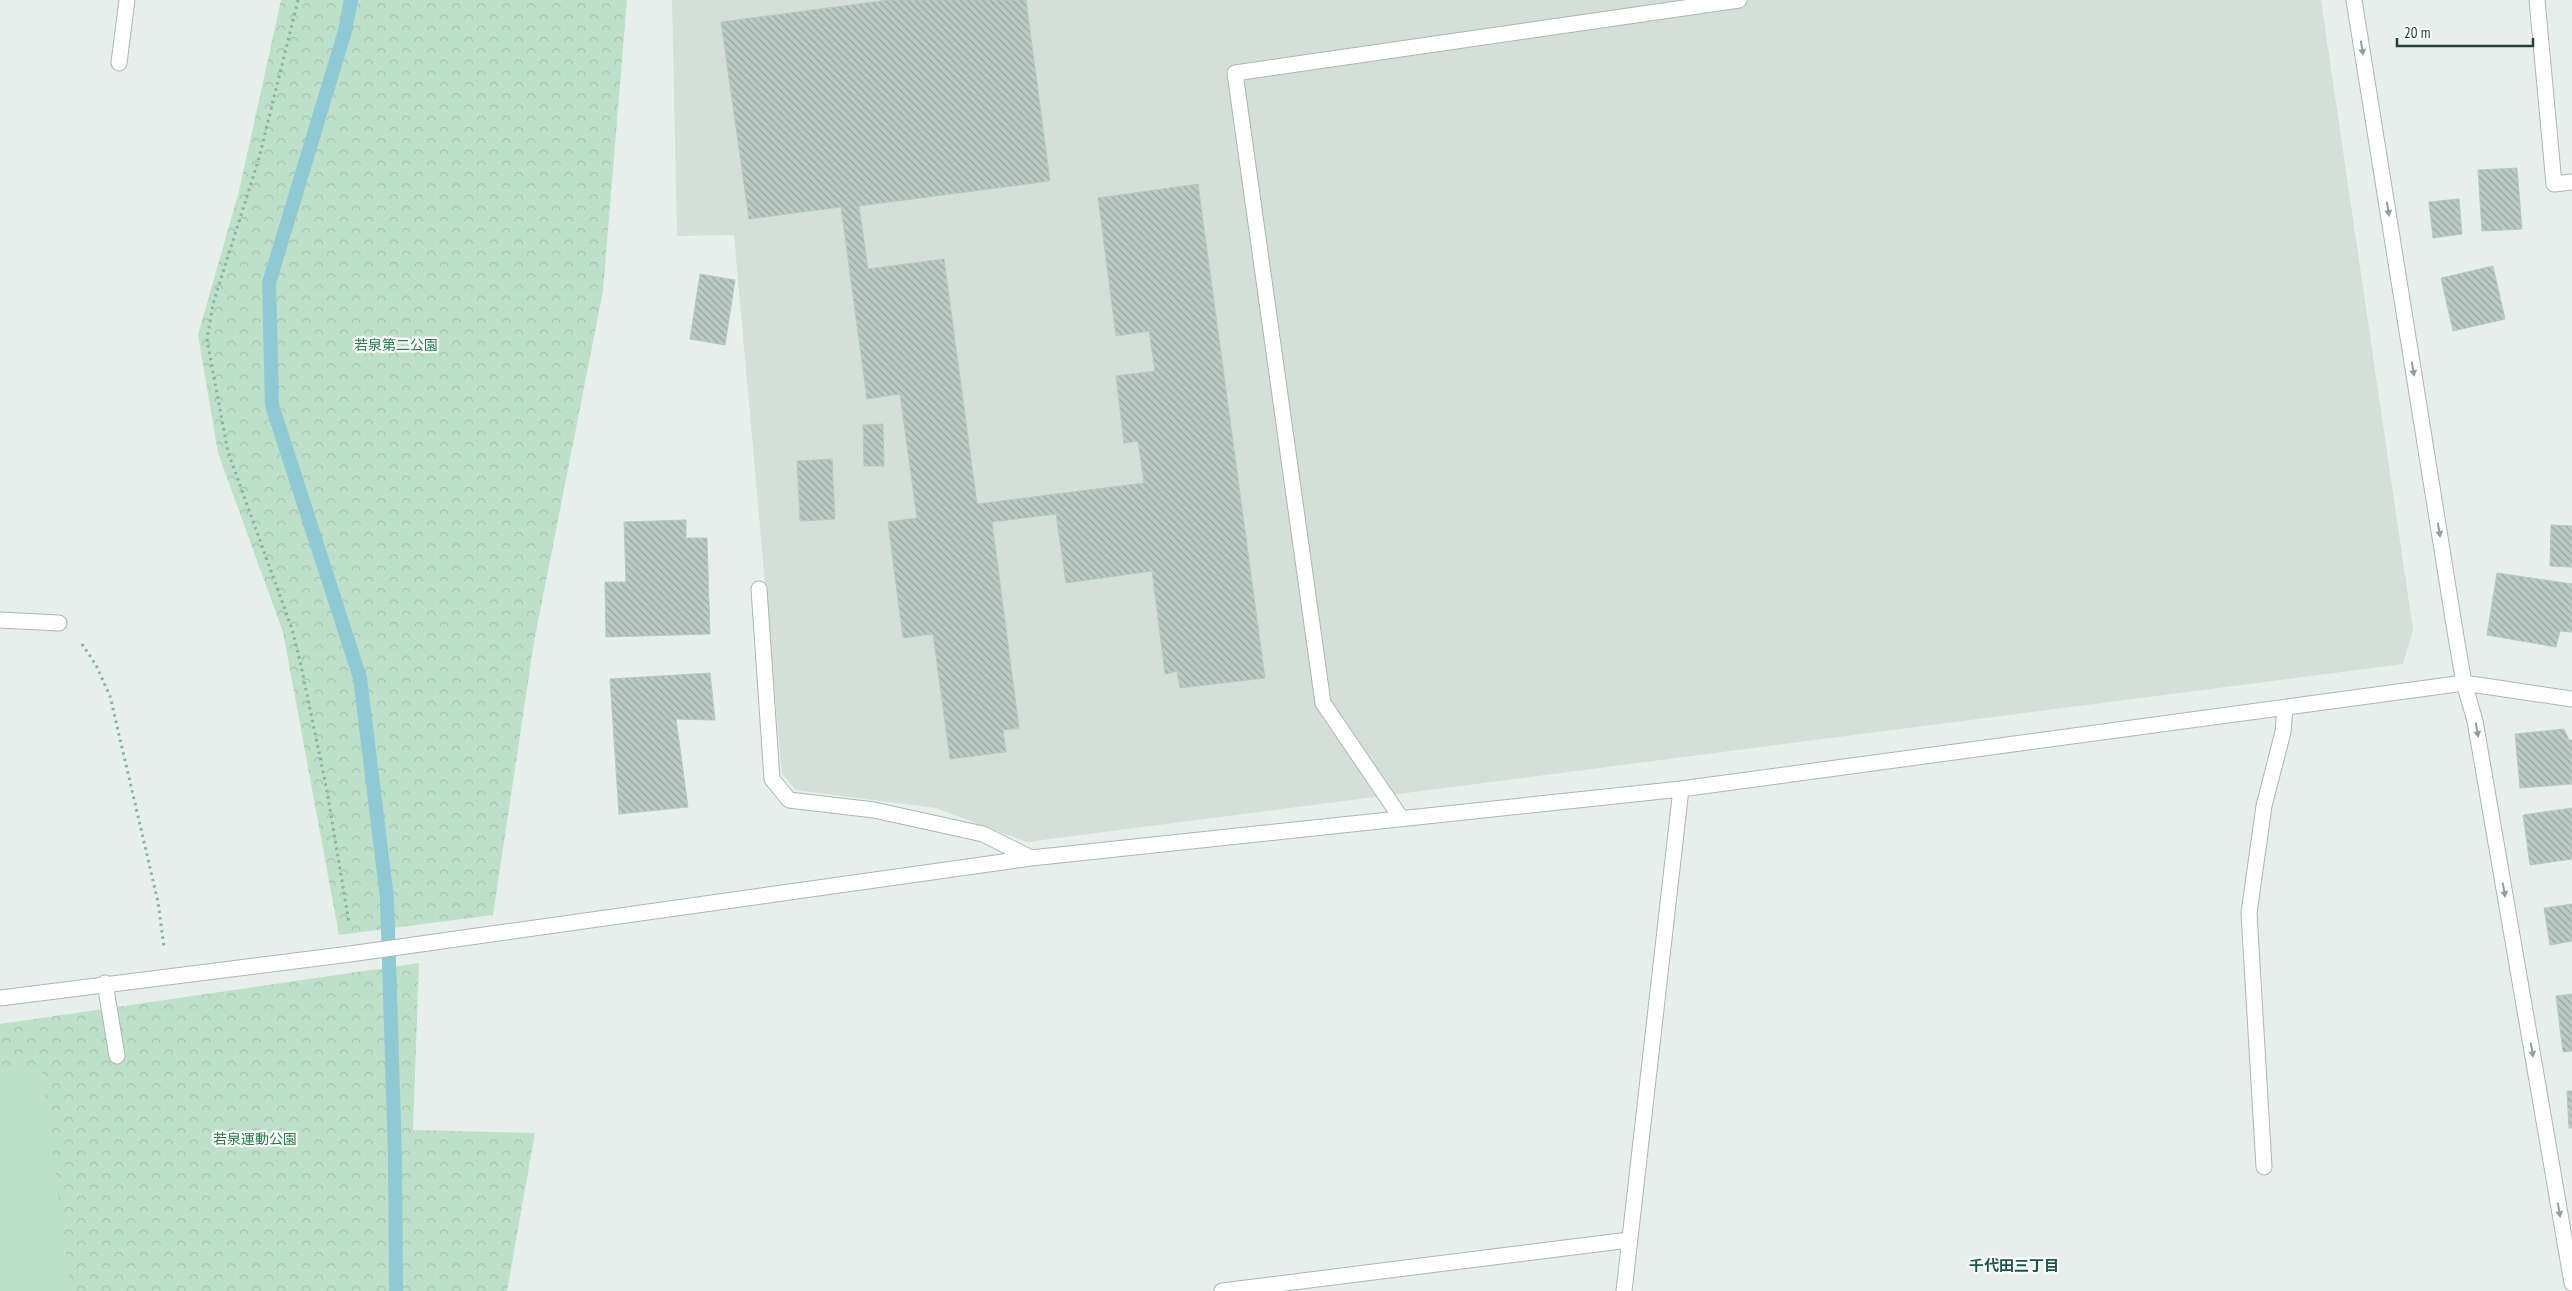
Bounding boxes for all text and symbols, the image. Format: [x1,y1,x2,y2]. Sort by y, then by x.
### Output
scale bar [2397,15,2533,47]
text: 20 m [2404,23,2430,42]
one-way arrow [2358,41,2366,57]
one-way arrow [2384,201,2392,217]
park label: 若泉第二公園 [354,336,438,354]
one-way arrow [2410,361,2418,377]
one-way arrow [2435,522,2443,538]
one-way arrow [2473,722,2481,738]
one-way arrow [2501,882,2509,898]
one-way arrow [2528,1042,2536,1058]
park label: 若泉運動公園 [213,1130,297,1148]
one-way arrow [2556,1203,2564,1219]
district label: 千代田三丁目 [1969,1256,2059,1275]

